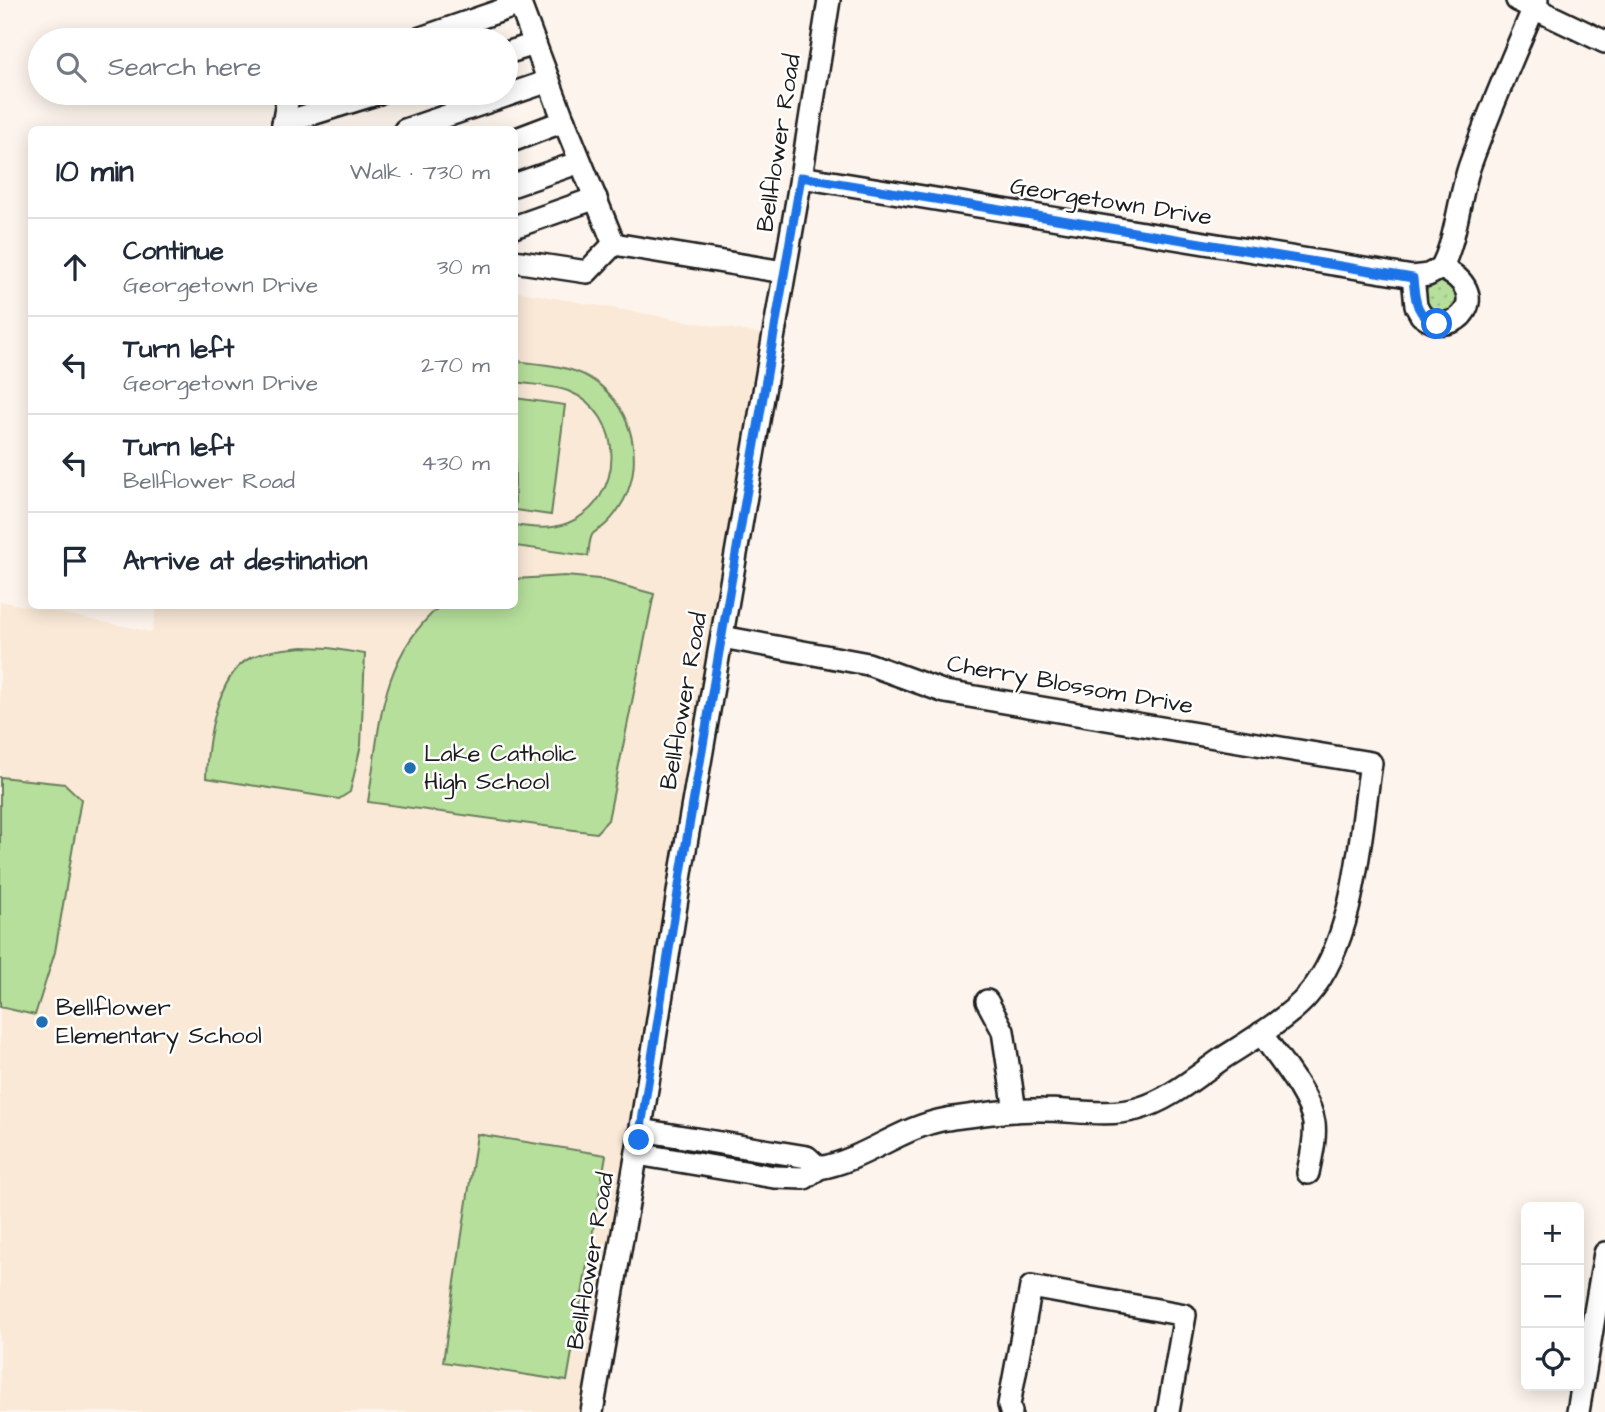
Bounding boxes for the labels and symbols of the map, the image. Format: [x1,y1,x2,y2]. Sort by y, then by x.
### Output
street label: Bellflower Road [748,52,810,234]
street label: Georgetown Drive [1008,169,1214,236]
route start [1421,308,1452,339]
street label: Bellflower Road [652,610,716,792]
street label: Cherry Blossom Drive [944,647,1196,724]
place label: Lake Catholic High School [424,737,577,800]
marker: Lake Catholic High School [402,760,418,776]
place label: Bellflower Elementary School [56,991,262,1054]
marker: Bellflower Elementary School [34,1014,50,1030]
route end [623,1124,654,1155]
street label: Bellflower Road [559,1170,623,1352]

